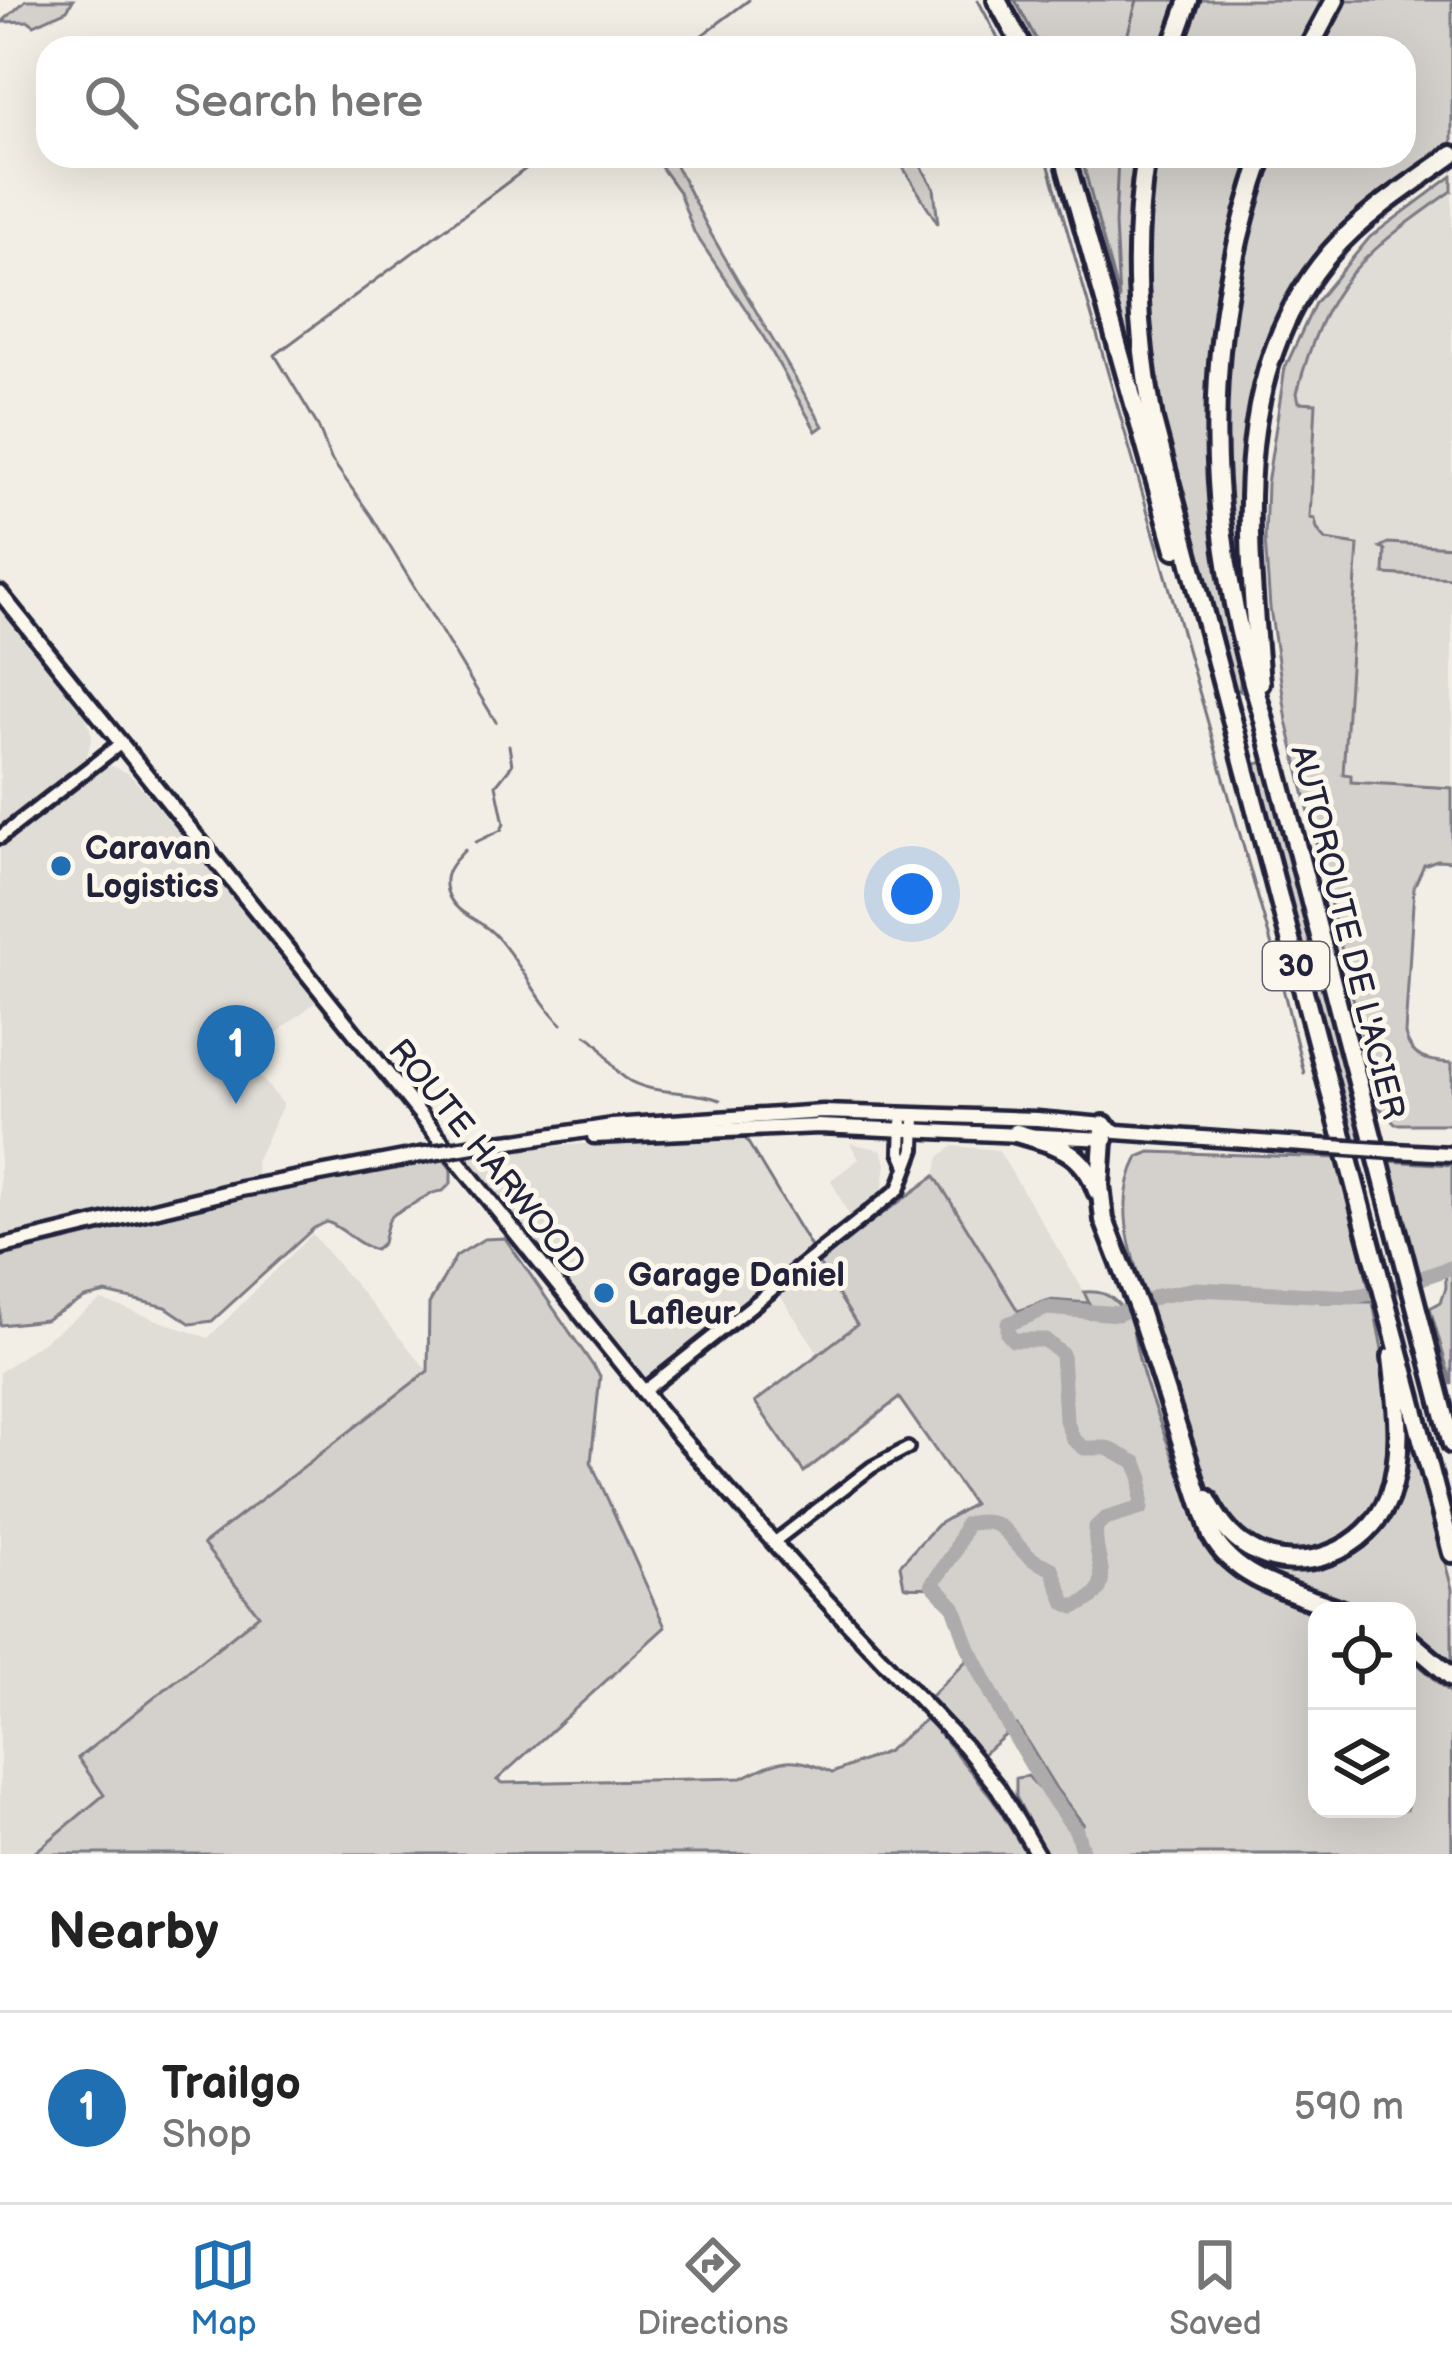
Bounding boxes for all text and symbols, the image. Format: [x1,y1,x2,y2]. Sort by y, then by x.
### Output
search box [36,36,1416,168]
icon: search [78,69,144,135]
text: Search here [174,75,423,130]
street label: AUTOROUTE DE L'ACIER [1281,741,1413,1124]
place label: Caravan Logistics [85,829,219,907]
marker: Caravan Logistics [48,853,74,879]
your location [882,864,942,924]
road number: 30 [1263,942,1329,990]
pin: 1 [197,1005,275,1104]
street label: ROUTE HARWOOD [379,1031,594,1283]
place label: Garage Daniel Lafleur [628,1256,845,1334]
marker: Garage Daniel Lafleur [591,1280,617,1306]
map controls [1308,1602,1416,1818]
button: locate [1308,1602,1416,1710]
button: layers [1308,1710,1416,1818]
text: Nearby [48,1902,219,1963]
text: Trailgo [162,2057,301,2112]
text: 1 [79,2084,95,2131]
text: 590 m [1293,2084,1404,2131]
text: Shop [162,2112,252,2159]
tab: Map [190,2232,257,2344]
tab: Directions [637,2232,789,2344]
tab: Saved [1169,2232,1262,2344]

